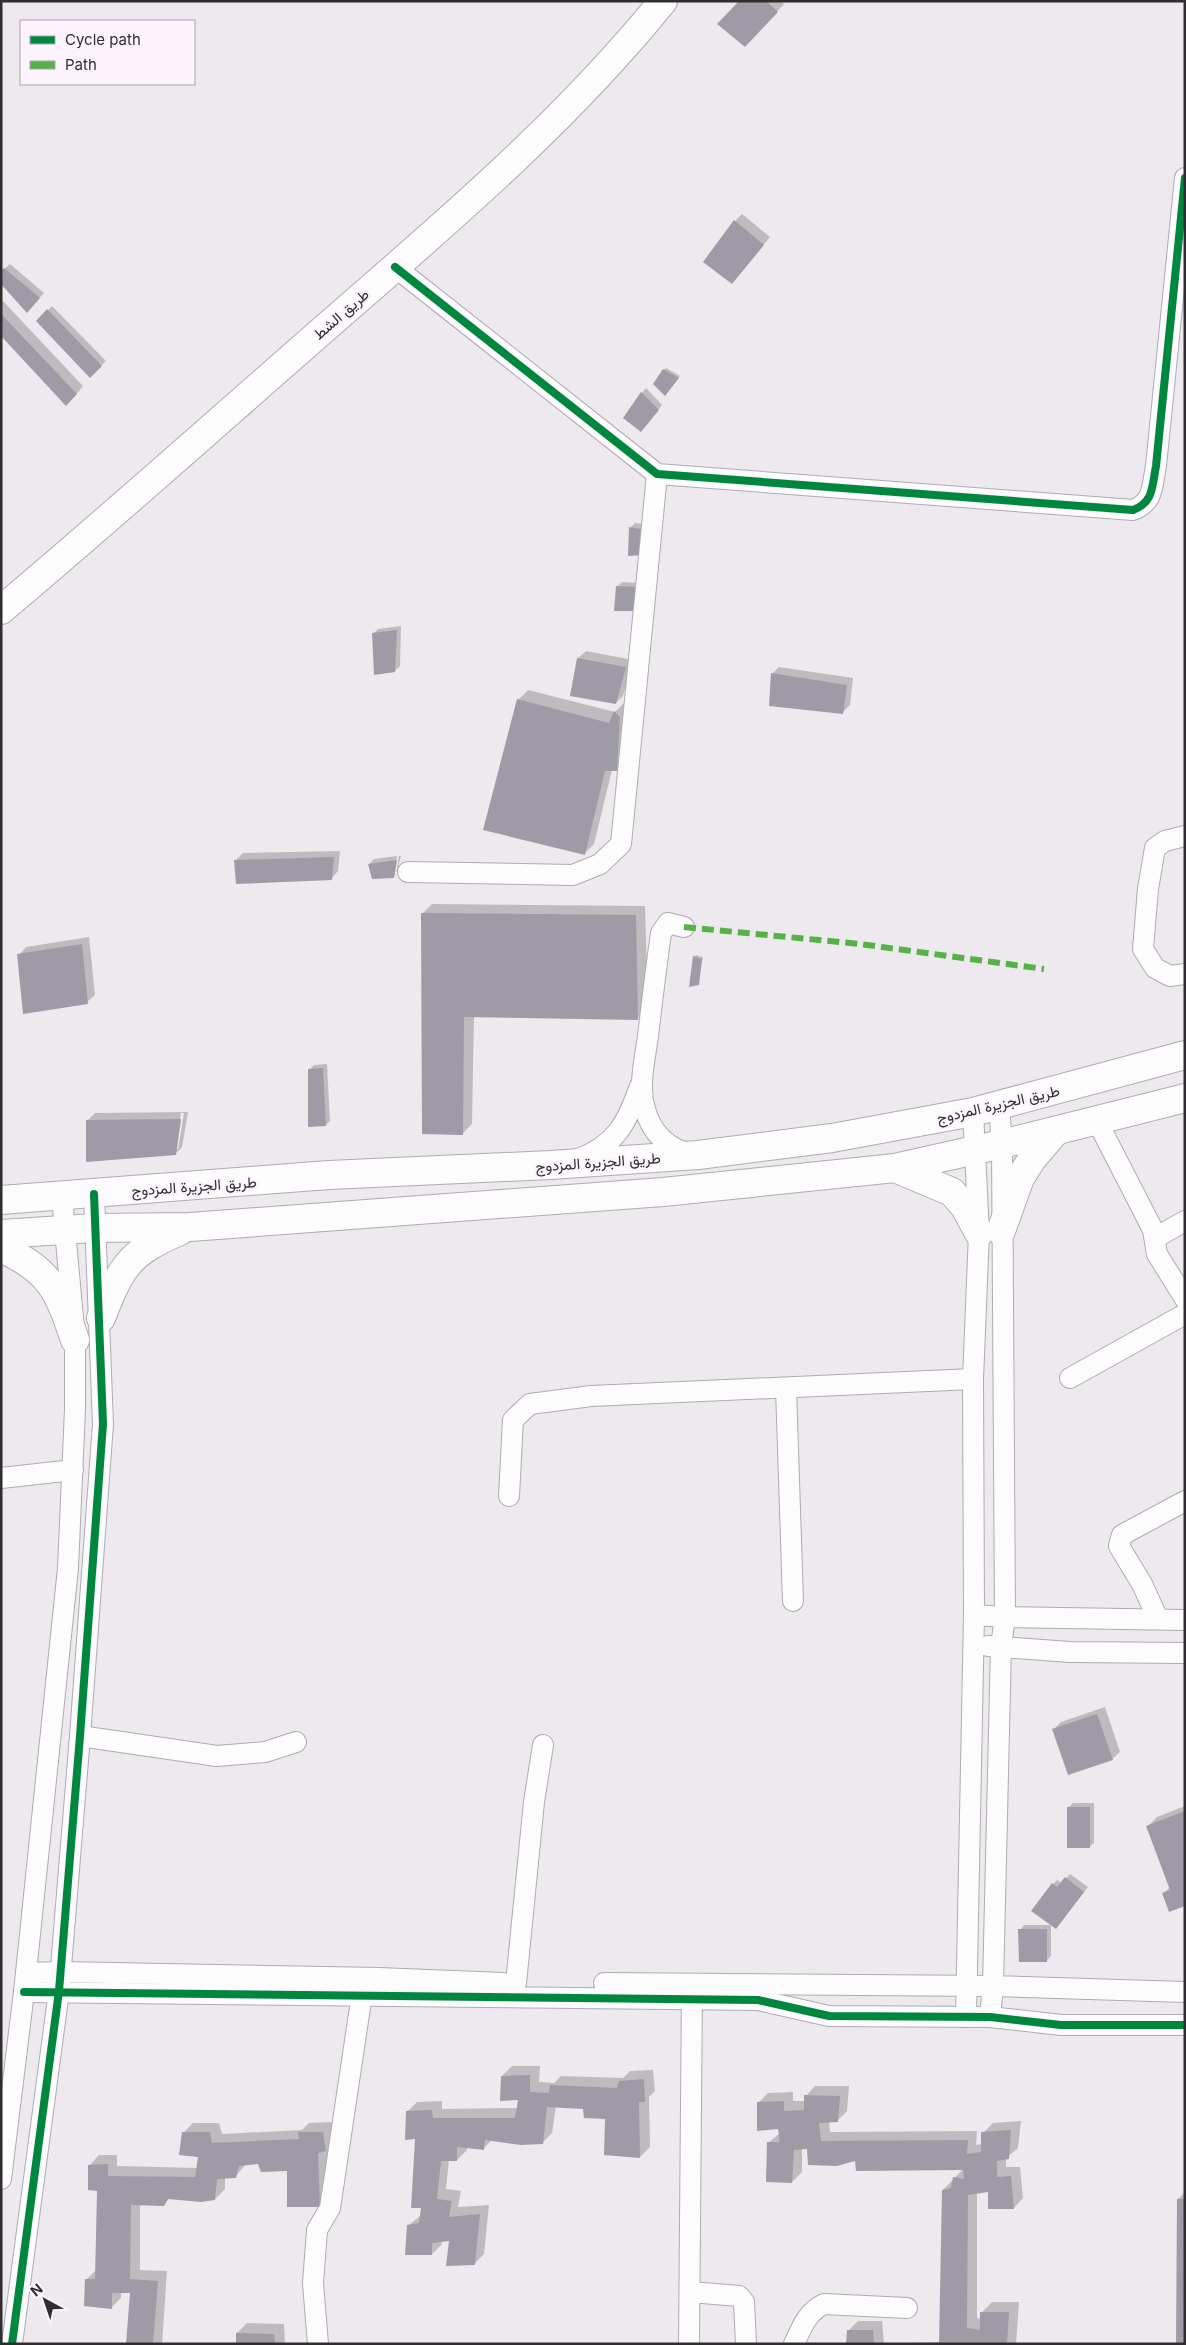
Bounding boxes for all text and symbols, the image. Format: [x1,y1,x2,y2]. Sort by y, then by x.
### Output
legend [20,20,195,85]
text: Cycle path [65,30,141,49]
text: Path [65,55,97,74]
street label: طريق الشط [309,284,374,344]
street label: طريق الجزيرة المزدوج [935,1081,1062,1129]
street label: طريق الجزيرة المزدوج [535,1148,662,1178]
street label: طريق الجزيرة المزدوج [131,1172,258,1202]
north arrow [20,2275,70,2325]
text: N [27,2280,46,2300]

